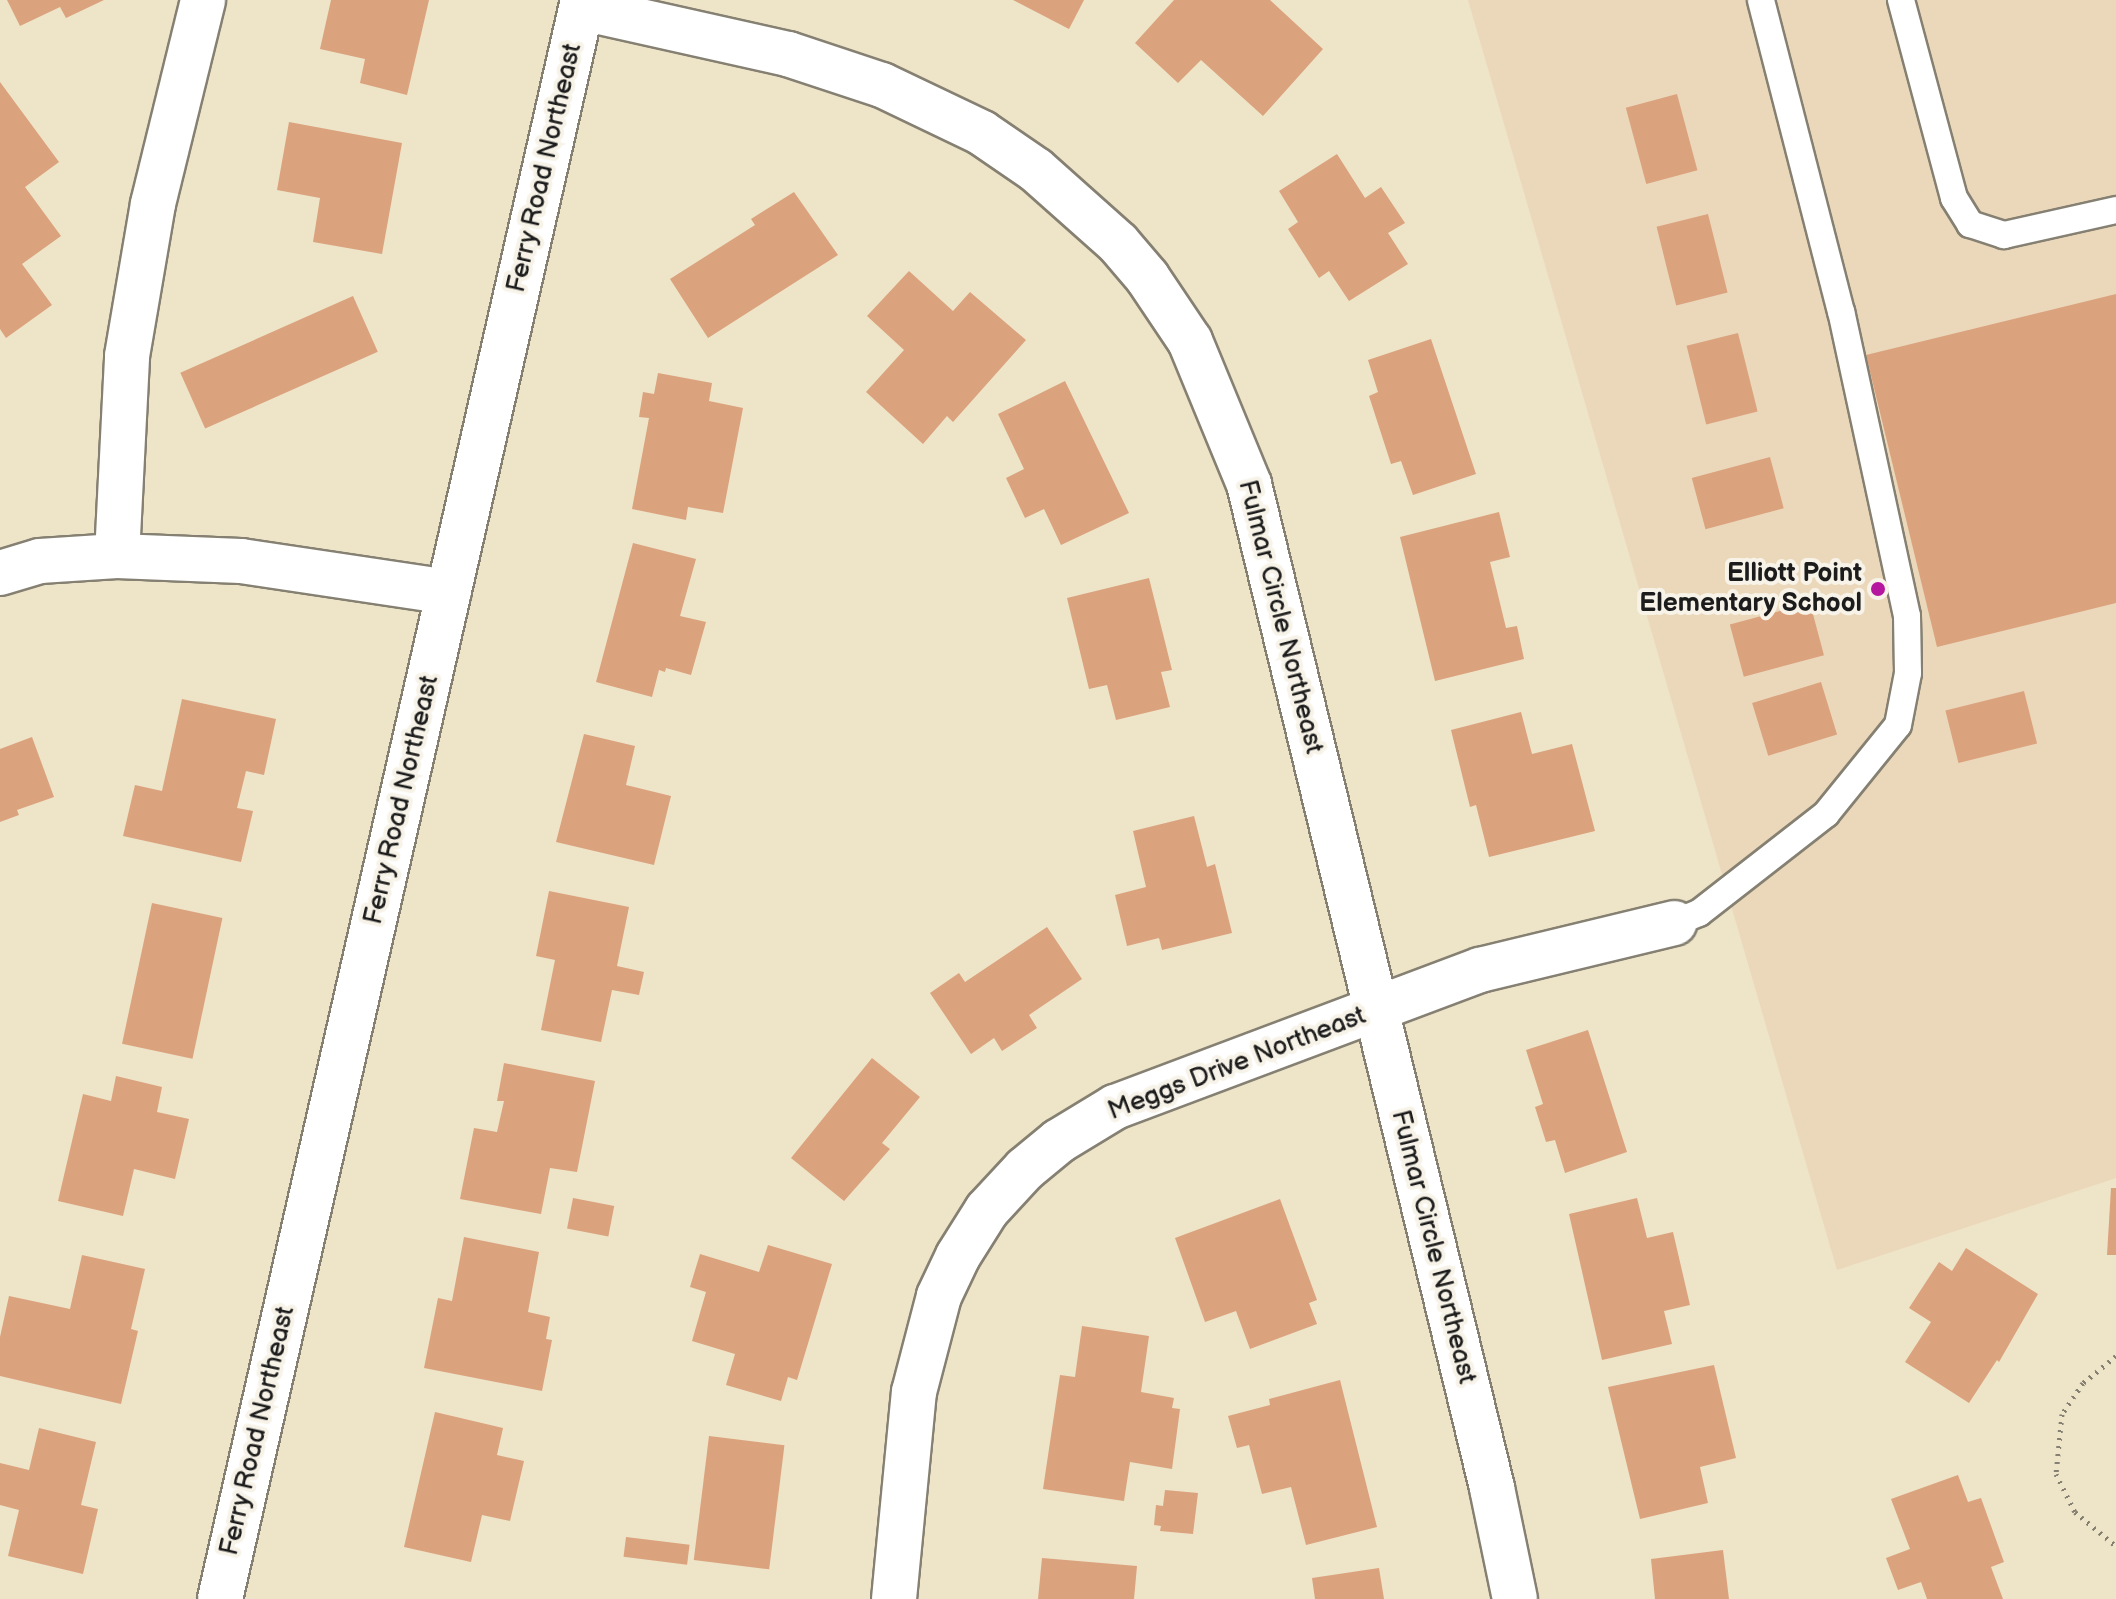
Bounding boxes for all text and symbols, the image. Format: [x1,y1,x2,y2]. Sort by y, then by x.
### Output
street label: Ferry Road Northeast [501,40,589,296]
street label: Fulmar Circle Northeast [1231,477,1329,757]
place label: Elliott Point Elementary School [1639,558,1862,620]
marker: Elliott Point Elementary School [1869,580,1887,598]
street label: Ferry Road Northeast [358,672,446,928]
street label: Meggs Drive Northeast [1104,1000,1370,1128]
street label: Fulmar Circle Northeast [1384,1107,1482,1387]
street label: Ferry Road Northeast [214,1303,302,1559]

